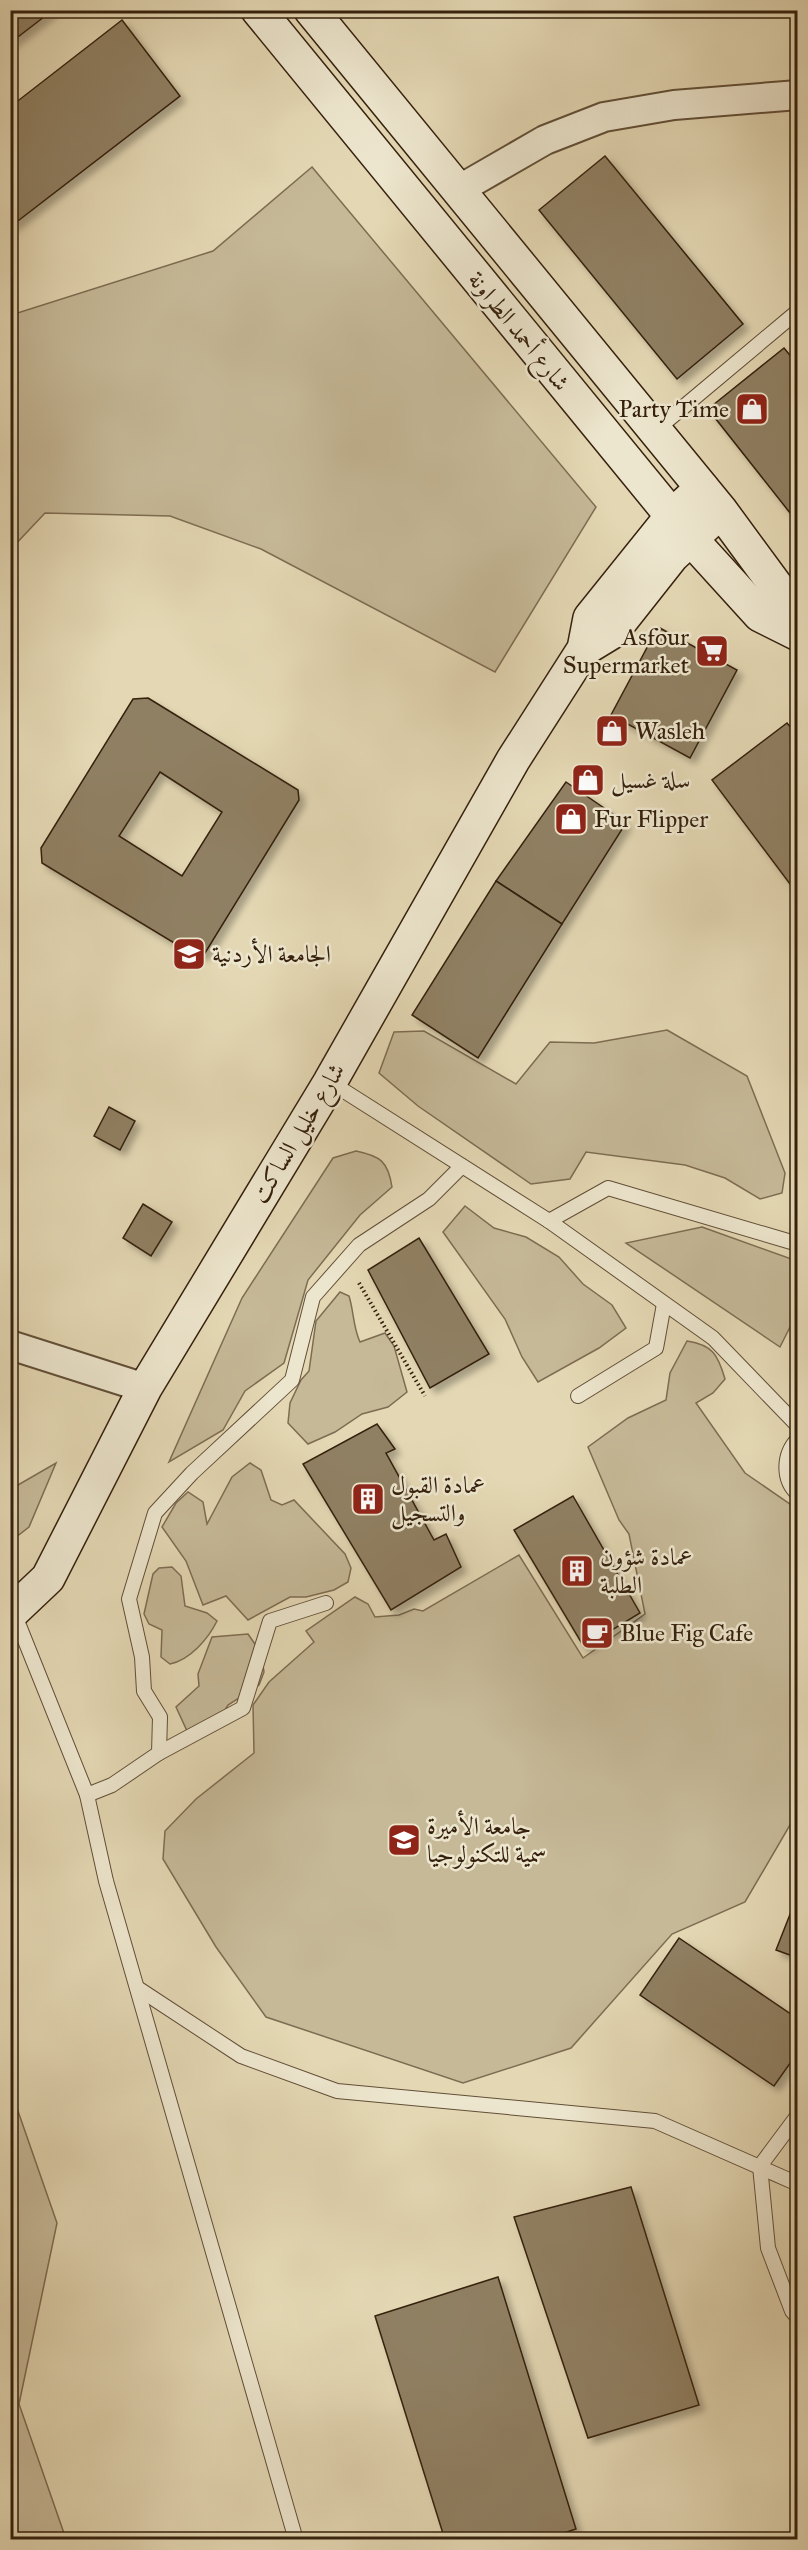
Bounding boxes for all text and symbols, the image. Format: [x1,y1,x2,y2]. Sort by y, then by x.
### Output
street label: شارع أحمد الطراونة [458,264,578,400]
shop icon: Party Time [734,391,770,427]
place label: Party Time [619,394,729,424]
place label: Asfour Supermarket [563,622,690,680]
supermarket icon: Asfour Supermarket [694,633,730,669]
shop icon: Wasleh [594,713,630,749]
place label: Wasleh [635,716,705,746]
shop icon: سلة غسيل [570,762,606,798]
place label: سلة غسيل [611,765,690,797]
shop icon: Fur Flipper [553,801,589,837]
place label: Fur Flipper [594,804,708,834]
school or university icon: الجامعة الأردنية [171,936,207,972]
place label: الجامعة الأردنية [212,938,331,969]
street label: شارع خليل الساكت [244,1057,356,1211]
place label: عمادة القبول والتسجيل [391,1470,485,1530]
building icon: عمادة القبول والتسجيل [350,1481,386,1517]
place label: عمادة شؤون الطلبة [600,1542,693,1600]
building icon: عمادة شؤون الطلبة [559,1553,595,1589]
cafe icon: Blue Fig Cafe [579,1615,615,1651]
place label: Blue Fig Cafe [620,1618,753,1648]
place label: جامعة الأميرة سمية للتكنولوجيا [427,1810,547,1869]
school or university icon: جامعة الأميرة سمية للتكنولوجيا [386,1822,422,1858]

